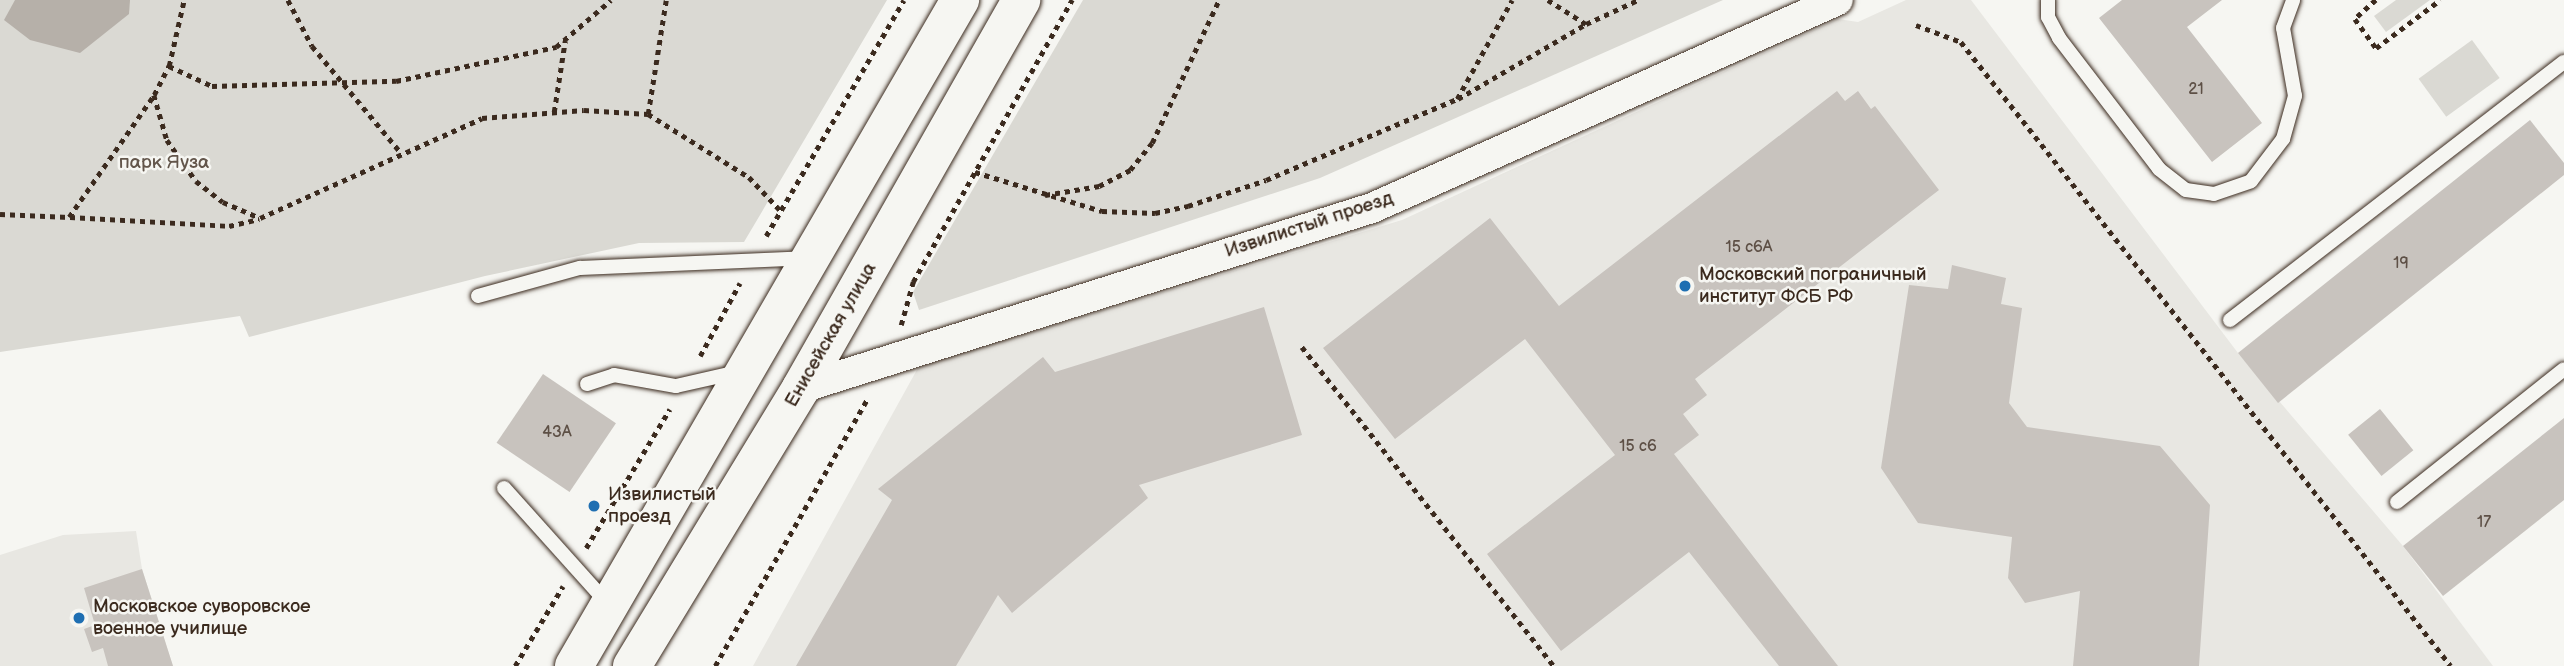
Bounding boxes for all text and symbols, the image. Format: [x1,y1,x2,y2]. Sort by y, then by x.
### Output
house number: 21 [2188,80,2204,100]
park label: парк Яуза [119,152,209,174]
street label: Извилистый проезд [1222,187,1396,263]
house number: 15 с6А [1725,238,1773,258]
house number: 19 [2393,254,2409,274]
street label: Енисейская улица [780,259,882,411]
place label: Московский пограничный институт ФСБ РФ [1699,264,1927,308]
marker: Московский пограничный институт ФСБ РФ [1677,278,1693,294]
house number: 43А [542,423,572,443]
house number: 15 с6 [1619,437,1657,457]
place label: Извилистый проезд [608,484,716,528]
marker: Извилистый проезд [586,498,602,514]
house number: 17 [2477,513,2491,533]
place label: Московское суворовское военное училище [93,596,311,640]
marker: Московское суворовское военное училище [71,610,87,626]

